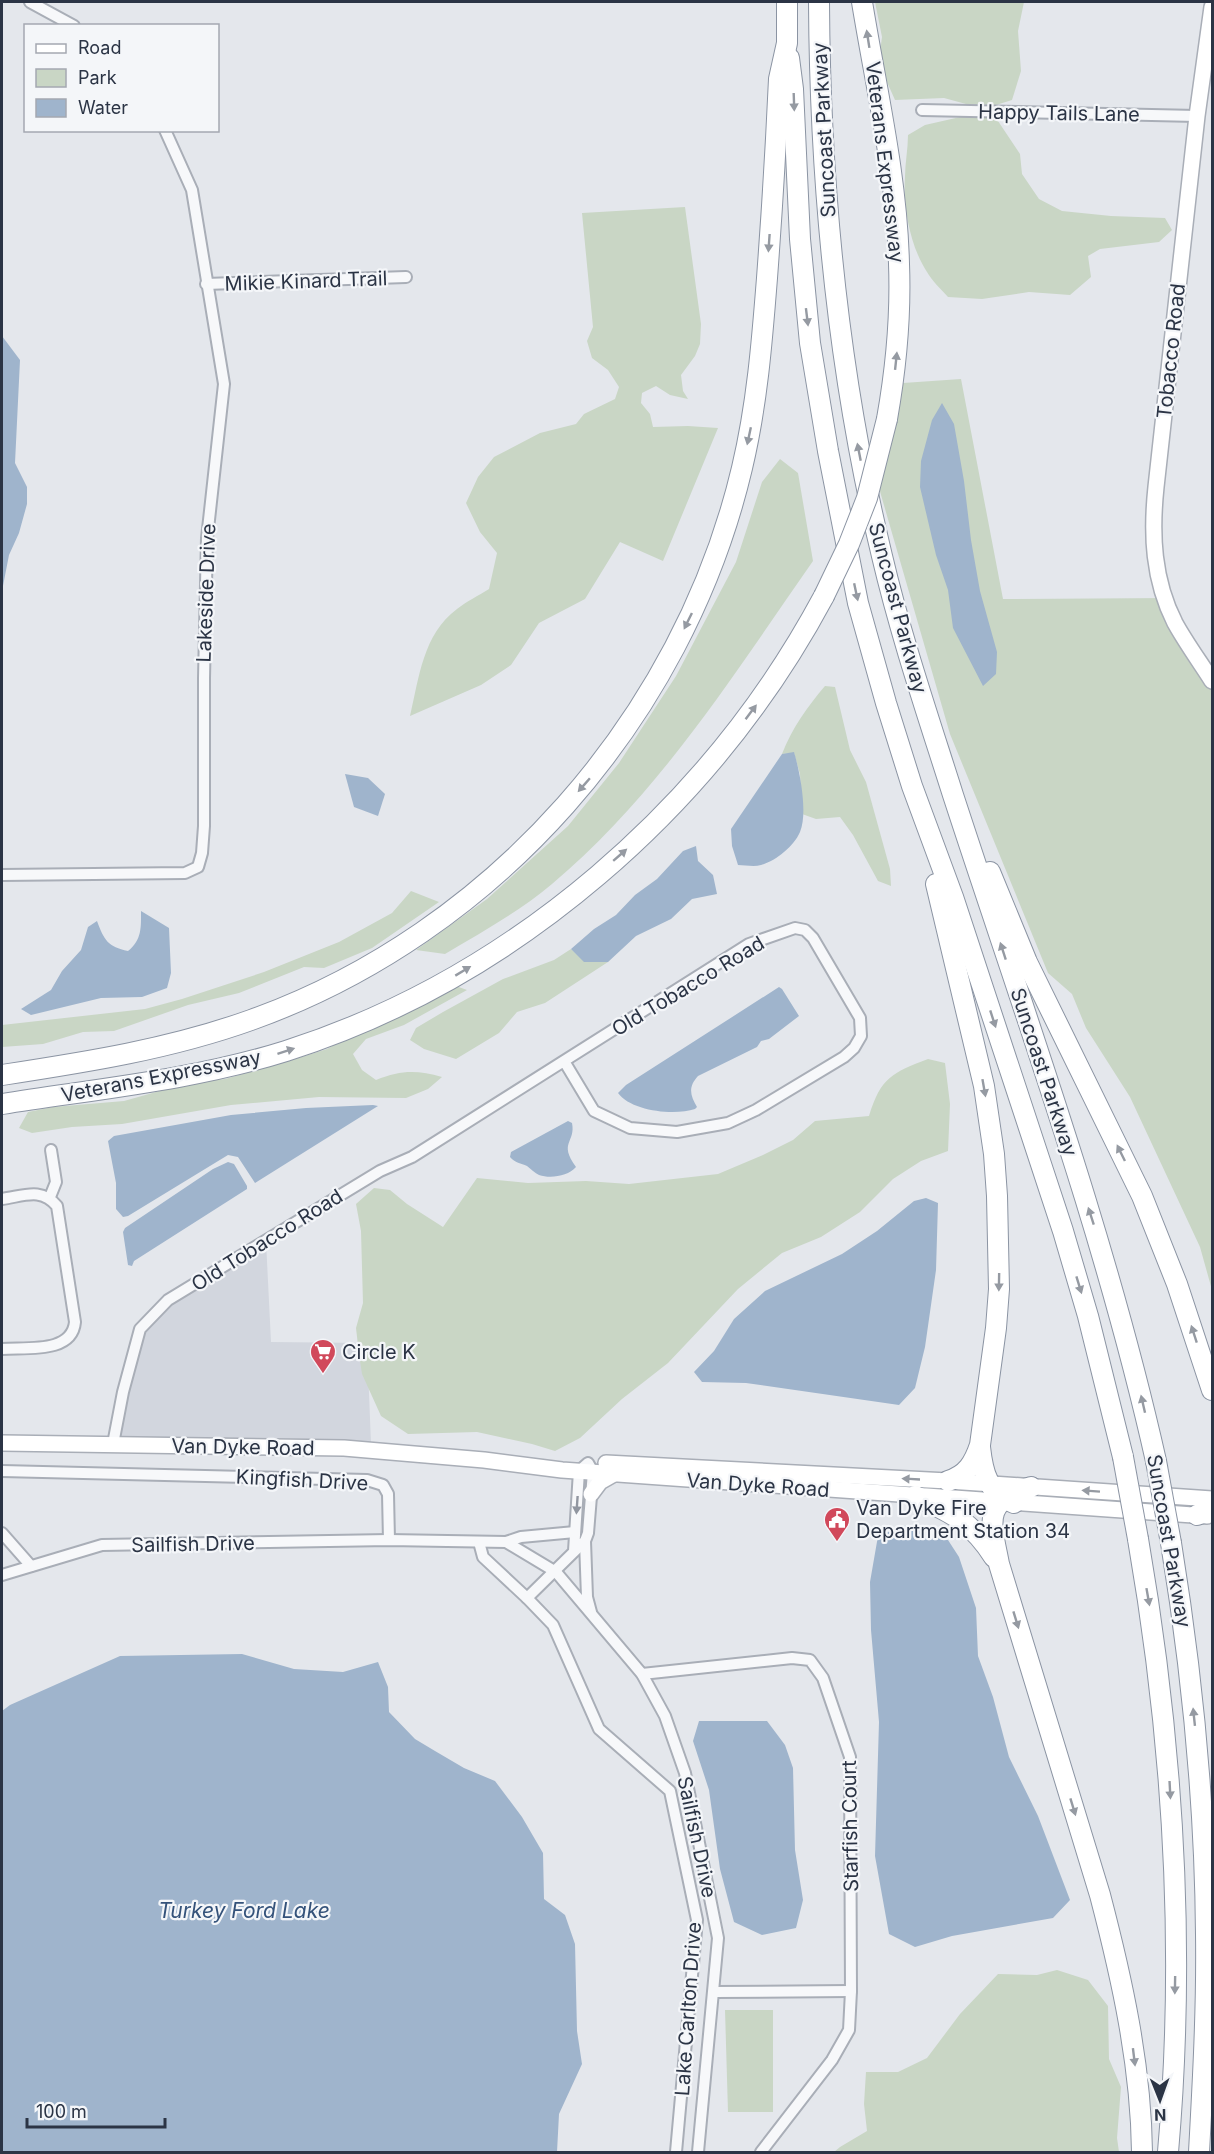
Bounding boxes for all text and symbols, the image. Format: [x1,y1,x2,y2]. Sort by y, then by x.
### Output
legend [24,24,219,132]
one-way arrow [864,30,873,49]
text: Road [78,37,121,58]
street label: Suncoast Parkway [807,42,841,218]
street label: Veterans Expressway [861,60,909,264]
text: Park [78,67,117,88]
one-way arrow [789,92,798,111]
text: Water [78,97,128,118]
street label: Happy Tails Lane [978,100,1140,126]
one-way arrow [765,233,774,252]
street label: Mikie Kinard Trail [224,266,388,296]
street label: Tobacco Road [1152,282,1190,420]
one-way arrow [803,308,812,327]
one-way arrow [891,351,900,370]
one-way arrow [744,427,753,446]
one-way arrow [854,443,863,462]
street label: Suncoast Parkway [864,520,932,696]
street label: Lakeside Drive [192,523,220,663]
one-way arrow [852,582,861,601]
one-way arrow [683,613,693,630]
one-way arrow [745,704,757,719]
one-way arrow [577,777,590,793]
one-way arrow [612,849,628,862]
street label: Old Tobacco Road [607,931,769,1041]
one-way arrow [998,942,1008,960]
one-way arrow [455,965,471,976]
street label: Suncoast Parkway [1005,985,1083,1159]
one-way arrow [989,1010,998,1028]
street label: Veterans Expressway [59,1045,263,1107]
one-way arrow [277,1045,295,1055]
one-way arrow [980,1078,989,1097]
one-way arrow [1117,1145,1126,1162]
street label: Old Tobacco Road [187,1184,347,1296]
one-way arrow [1086,1207,1095,1225]
one-way arrow [994,1272,1003,1291]
one-way arrow [1075,1276,1084,1294]
one-way arrow [1189,1325,1198,1343]
supermarket icon: Circle K [308,1337,338,1375]
place label: Circle K [342,1340,416,1364]
one-way arrow [1137,1395,1147,1413]
street label: Van Dyke Road [171,1434,315,1460]
street label: Suncoast Parkway [1142,1453,1196,1629]
street label: Kingfish Drive [235,1465,369,1495]
street label: Van Dyke Road [686,1468,830,1502]
one-way arrow [901,1474,920,1484]
one-way arrow [1082,1486,1101,1496]
one-way arrow [572,1495,582,1514]
place label: Van Dyke Fire Department Station 34 [856,1496,1070,1543]
public building icon: Van Dyke Fire Department Station 34 [822,1505,852,1543]
street label: Sailfish Drive [131,1531,255,1557]
one-way arrow [1144,1587,1153,1606]
one-way arrow [1012,1611,1021,1629]
one-way arrow [1189,1707,1199,1726]
street label: Starfish Court [837,1760,863,1892]
street label: Sailfish Drive [672,1774,722,1900]
one-way arrow [1165,1781,1174,1800]
one-way arrow [1069,1798,1078,1816]
water label: Turkey Ford Lake [158,1898,330,1923]
street label: Lake Carlton Drive [670,1921,706,2097]
one-way arrow [1170,1976,1180,1995]
one-way arrow [1129,2047,1139,2066]
north arrow [1130,2070,1190,2130]
scale bar [27,2091,165,2129]
text: 100 m [36,2101,87,2122]
text: N [1154,2105,1167,2125]

